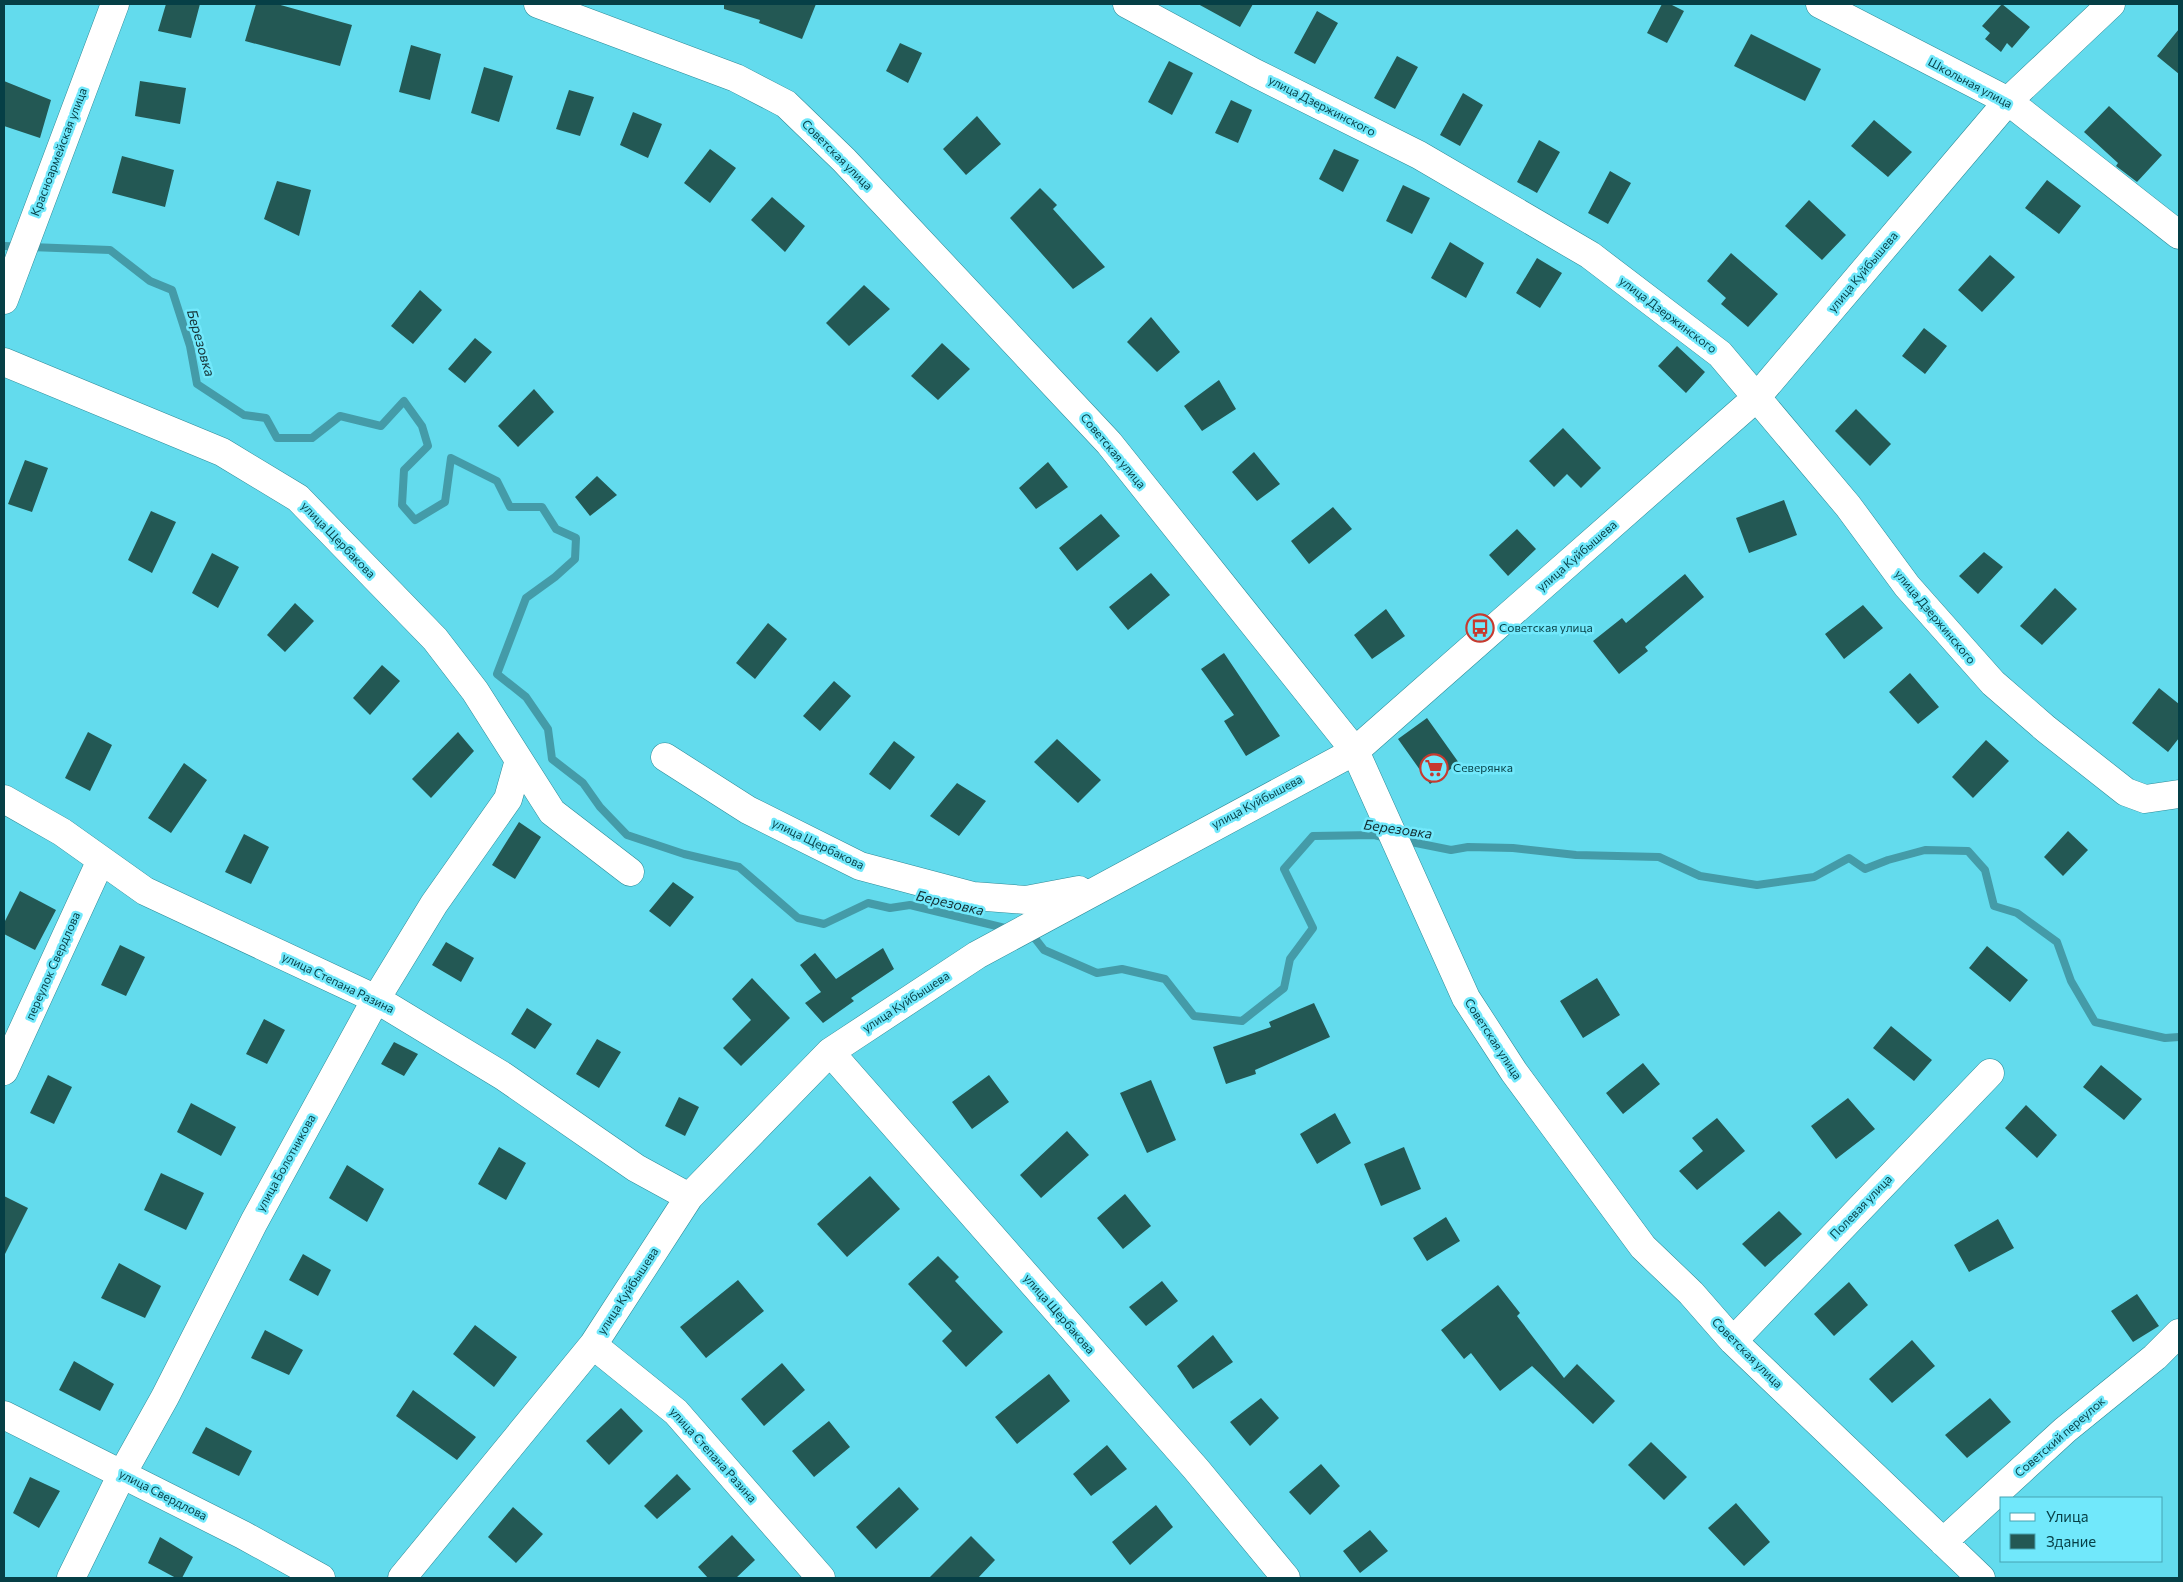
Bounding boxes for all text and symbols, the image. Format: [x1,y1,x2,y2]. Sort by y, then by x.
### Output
street label: Школьная улица [1926,54,2015,110]
street label: улица Дзержинского [1267,72,1378,138]
street label: Красноармейская улица [27,86,89,218]
street label: Советская улица [800,116,876,192]
street label: улица Куйбышева [1824,228,1900,314]
street label: улица Дзержинского [1617,273,1720,355]
water label: Березовка [184,307,219,378]
street label: Советская улица [1078,410,1149,491]
street label: улица Щербакова [299,498,379,580]
street label: улица Куйбышева [1534,517,1619,594]
street label: улица Дзержинского [1892,567,1979,666]
bus stop icon: Советская улица [1465,613,1495,643]
place label: Советская улица [1499,620,1593,634]
supermarket icon: Северянка [1419,753,1449,783]
place label: Северянка [1453,760,1513,774]
street label: улица Куйбышева [1209,771,1304,831]
street label: улица Щербакова [770,815,867,871]
water label: Березовка [1363,815,1433,842]
water label: Березовка [915,886,986,919]
street label: переулок Свердлова [22,909,82,1022]
street label: улица Степана Разина [280,949,397,1015]
street label: улица Куйбышева [859,968,952,1034]
street label: Советская улица [1462,995,1525,1082]
street label: улица Болотникова [253,1111,318,1214]
street label: Полевая улица [1826,1171,1894,1241]
street label: улица Куйбышева [594,1244,660,1337]
street label: улица Щербакова [1021,1271,1098,1356]
street label: Советская улица [1710,1314,1786,1390]
street label: Советский переулок [2011,1393,2108,1479]
street label: улица Степана Разина [667,1404,760,1505]
street label: улица Свердлова [117,1466,210,1522]
legend [2000,1497,2163,1562]
text: Улица [2046,1507,2088,1525]
text: Здание [2046,1532,2096,1550]

